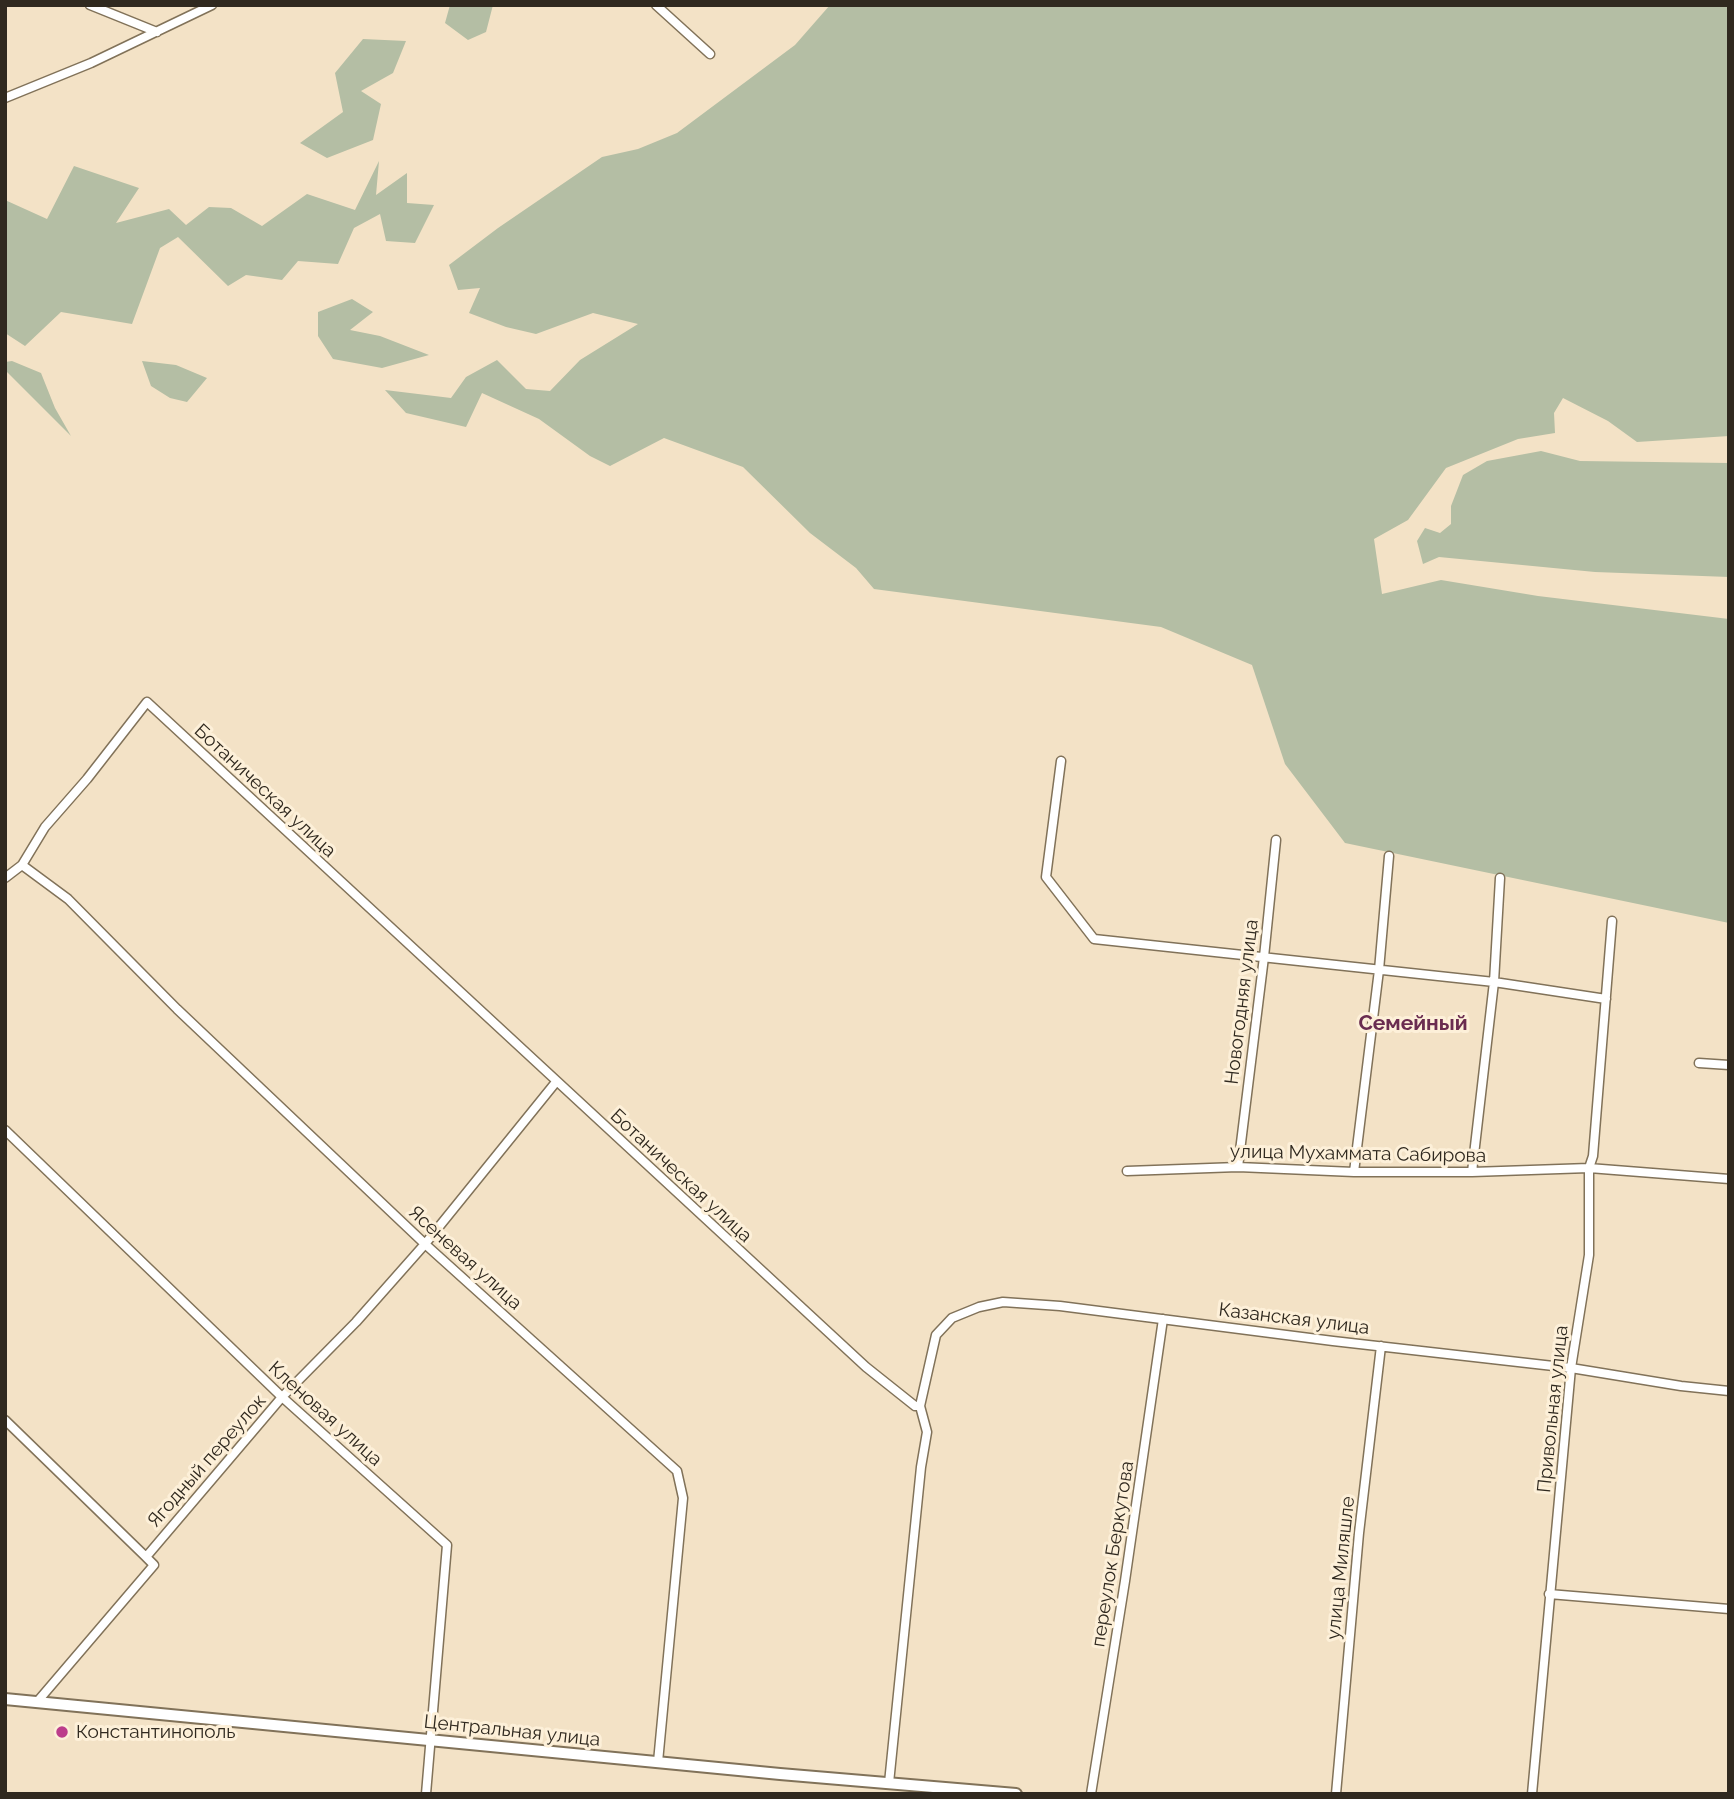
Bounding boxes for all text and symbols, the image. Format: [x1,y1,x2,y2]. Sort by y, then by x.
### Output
street label: Ботаническая улица [189,719,341,863]
street label: Новогодняя улица [1221,918,1263,1086]
district label: Семейный [1358,1011,1468,1037]
street label: Ботаническая улица [605,1104,757,1248]
street label: улица Мухаммата Сабирова [1230,1140,1486,1168]
street label: Ясеневая улица [404,1201,526,1315]
street label: Казанская улица [1217,1298,1371,1340]
street label: Привольная улица [1533,1324,1573,1494]
street label: Кленовая улица [263,1357,387,1471]
street label: Ягодный переулок [143,1390,271,1532]
street label: переулок Беркутова [1087,1459,1139,1649]
street label: улица Миляшле [1322,1495,1360,1641]
street label: Центральная улица [423,1710,601,1752]
place label: Константинополь [76,1721,236,1743]
marker: Константинополь [54,1724,70,1740]

